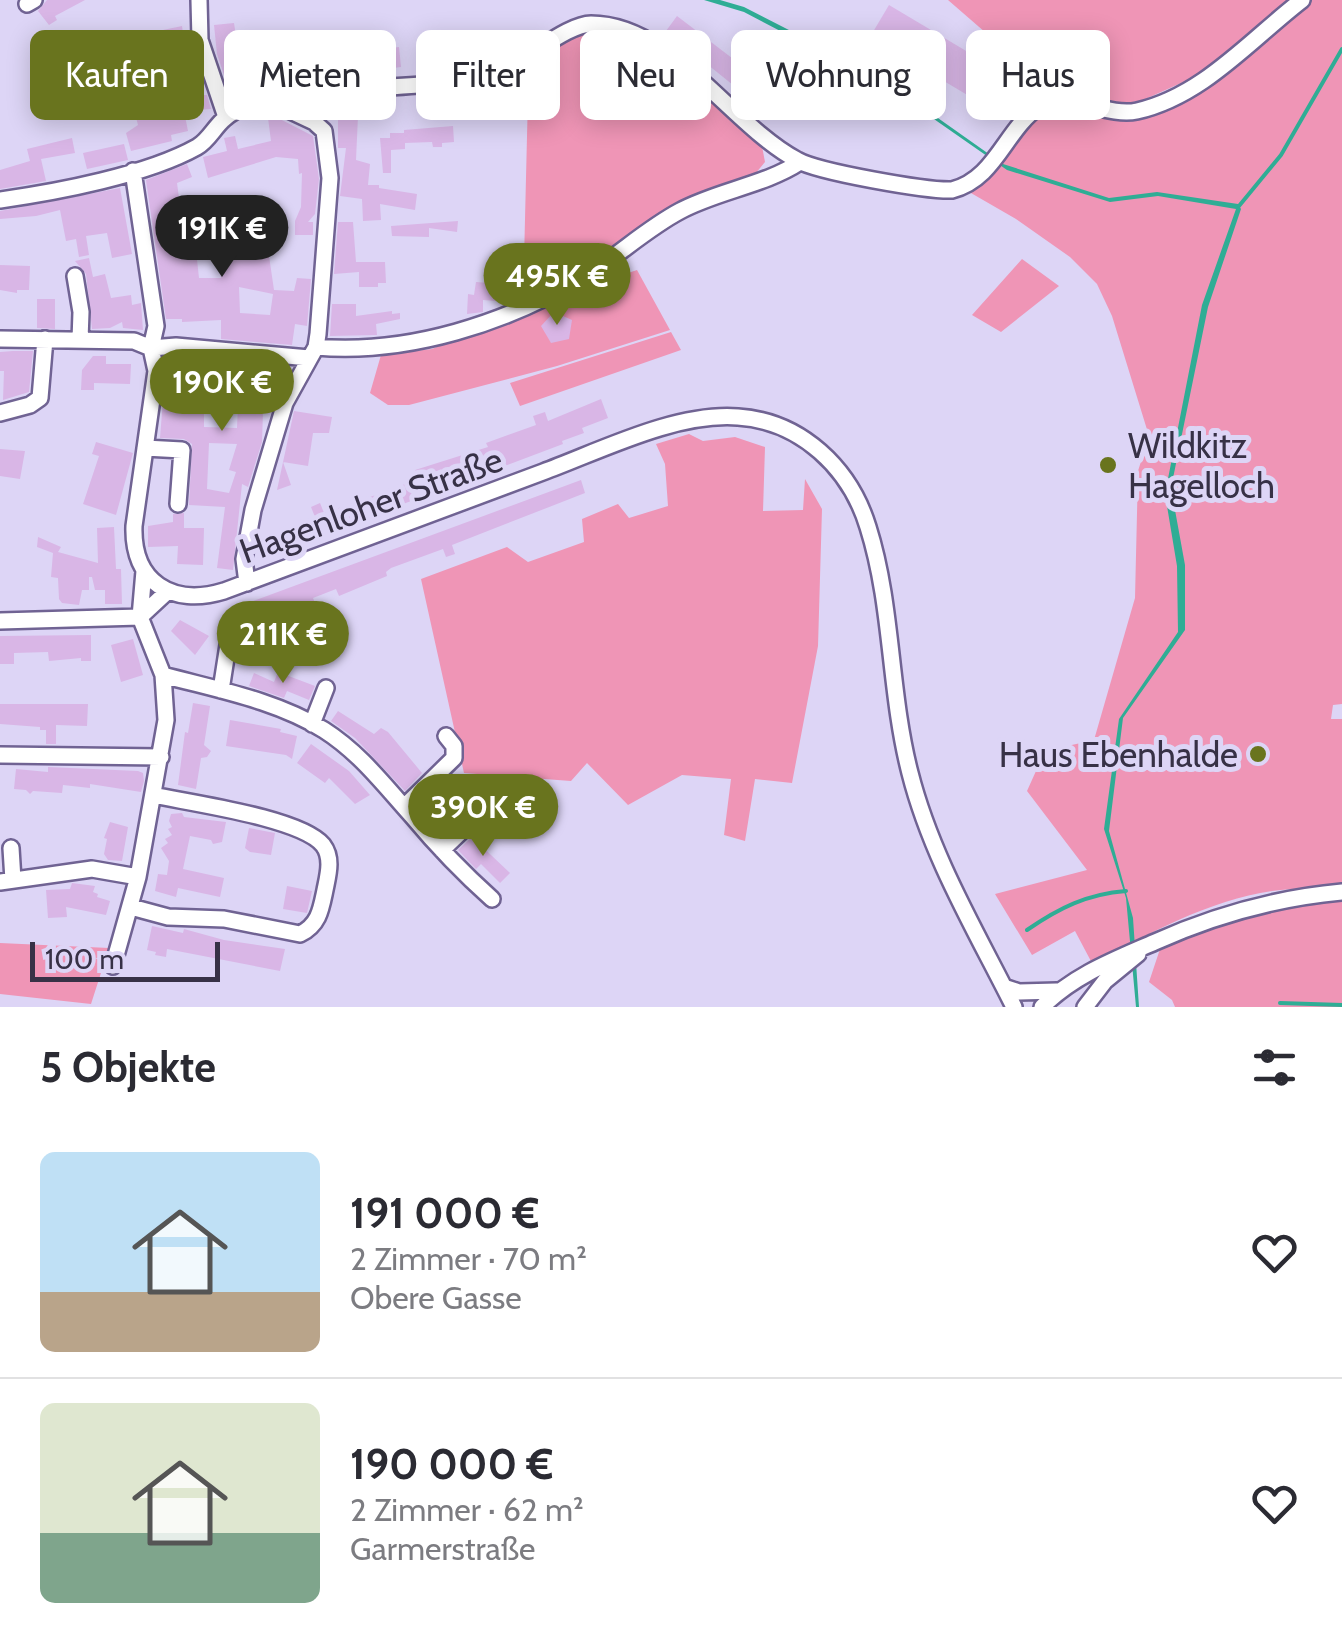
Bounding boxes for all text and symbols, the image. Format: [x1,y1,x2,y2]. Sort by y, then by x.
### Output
chip: Kaufen [30,30,204,120]
chip: Mieten [224,30,396,120]
chip: Filter [416,30,560,120]
chip: Neu [580,30,711,120]
chip: Wohnung [731,30,946,120]
chip: Haus [966,30,1110,120]
pin: 191K € [141,195,303,280]
text: 191K € [177,208,267,247]
pin: 495K € [476,243,638,328]
text: 495K € [506,256,608,295]
pin: 190K € [141,349,303,434]
text: 190K € [172,362,272,401]
place label: Wildkitz Hagelloch [1128,424,1275,507]
street label: Hagenloher Straße [234,438,508,572]
marker: Wildkitz Hagelloch [1097,454,1119,476]
pin: 211K € [202,601,364,686]
text: 211K € [239,614,327,653]
place label: Haus Ebenhalde [999,733,1238,776]
marker: Haus Ebenhalde [1247,743,1269,765]
pin: 390K € [402,774,564,859]
text: 390K € [430,787,536,826]
scale bar [30,937,220,981]
text: 100 m [45,942,124,976]
icon: filters [1247,1040,1302,1095]
text: 5 Objekte [40,1041,216,1093]
text: 191 000 € [350,1187,539,1239]
icon: home [120,1192,240,1312]
icon: heart [1247,1225,1302,1280]
text: 2 Zimmer · 70 m² [350,1239,587,1278]
text: Obere Gasse [350,1278,522,1317]
text: 190 000 € [350,1438,554,1490]
icon: home [120,1443,240,1563]
icon: heart [1247,1476,1302,1531]
text: 2 Zimmer · 62 m² [350,1490,584,1529]
text: Garmerstraße [350,1529,536,1568]

